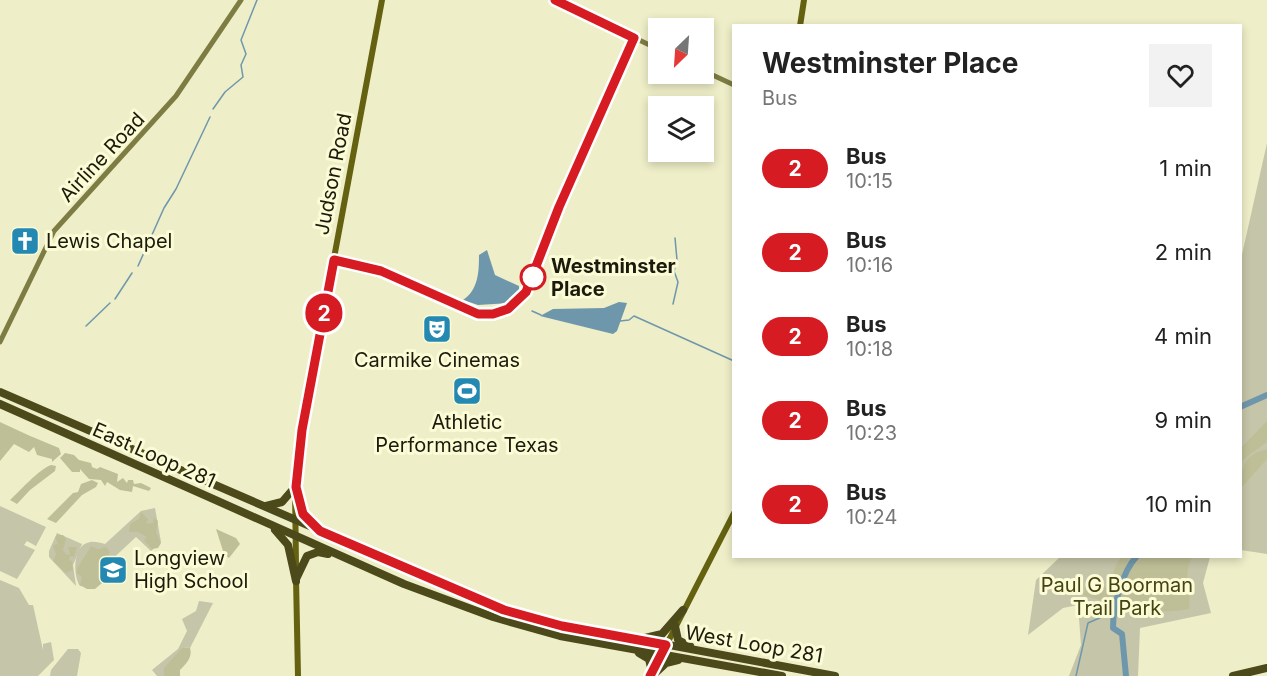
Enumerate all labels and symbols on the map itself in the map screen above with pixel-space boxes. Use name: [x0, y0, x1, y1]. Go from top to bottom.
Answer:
north arrow: [648, 18, 714, 84]
street label: Airline Road: [54, 107, 150, 207]
street label: Judson Road: [309, 111, 357, 237]
church icon: Lewis Chapel: [9, 225, 41, 257]
place label: Lewis Chapel: [46, 229, 172, 253]
place label: Westminster Place: [551, 254, 676, 301]
marker: Westminster Place: [520, 264, 546, 290]
line badge: 2: [304, 294, 344, 332]
theatre icon: Carmike Cinemas: [421, 313, 453, 345]
place label: Carmike Cinemas: [354, 348, 520, 372]
sports icon: Athletic Performance Texas: [451, 375, 483, 407]
place label: Athletic Performance Texas: [375, 410, 559, 457]
street label: East Loop 281: [89, 417, 219, 493]
place label: Longview High School: [134, 546, 248, 593]
school or university icon: Longview High School: [97, 554, 129, 586]
park label: Paul G Boorman Trail Park: [1041, 573, 1193, 620]
street label: West Loop 281: [683, 620, 825, 668]

